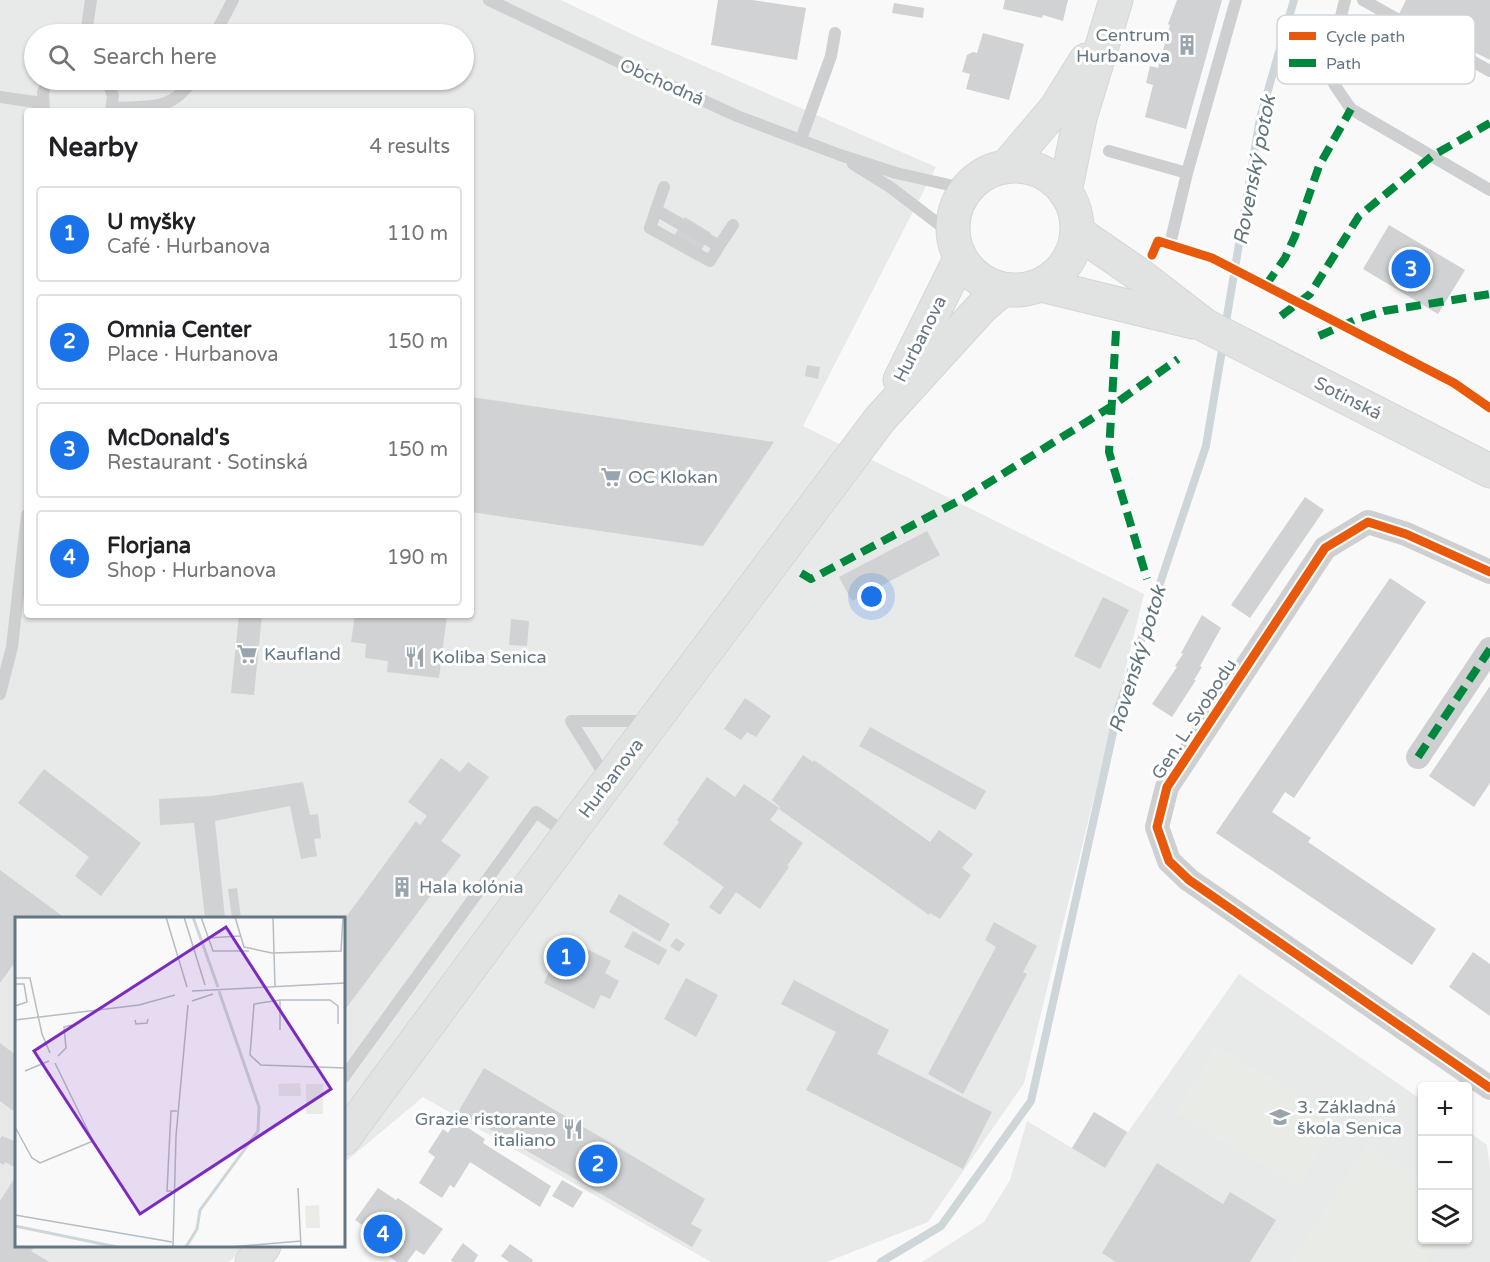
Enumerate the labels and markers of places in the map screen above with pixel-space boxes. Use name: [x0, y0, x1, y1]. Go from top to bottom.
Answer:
place label: Centrum Hurbanova: [1076, 24, 1170, 67]
building icon: Centrum Hurbanova: [1175, 33, 1199, 57]
pin: 3: [1392, 246, 1430, 292]
supermarket icon: OC Klokan: [599, 465, 623, 489]
place label: OC Klokan: [628, 466, 718, 488]
supermarket icon: Kaufland: [235, 642, 259, 666]
place label: Kaufland: [264, 643, 341, 665]
restaurant icon: Koliba Senica: [403, 645, 427, 669]
place label: Koliba Senica: [432, 646, 547, 668]
building icon: Hala kolónia: [390, 875, 414, 899]
place label: Hala kolónia: [419, 876, 524, 898]
pin: 1: [546, 934, 586, 980]
place label: 3. Základná škola Senica: [1297, 1096, 1402, 1139]
school or university icon: 3. Základná škola Senica: [1268, 1105, 1292, 1129]
place label: Grazie ristorante italiano: [415, 1108, 556, 1151]
restaurant icon: Grazie ristorante italiano: [561, 1117, 585, 1141]
pin: 2: [578, 1142, 618, 1186]
pin: 4: [364, 1212, 403, 1256]

